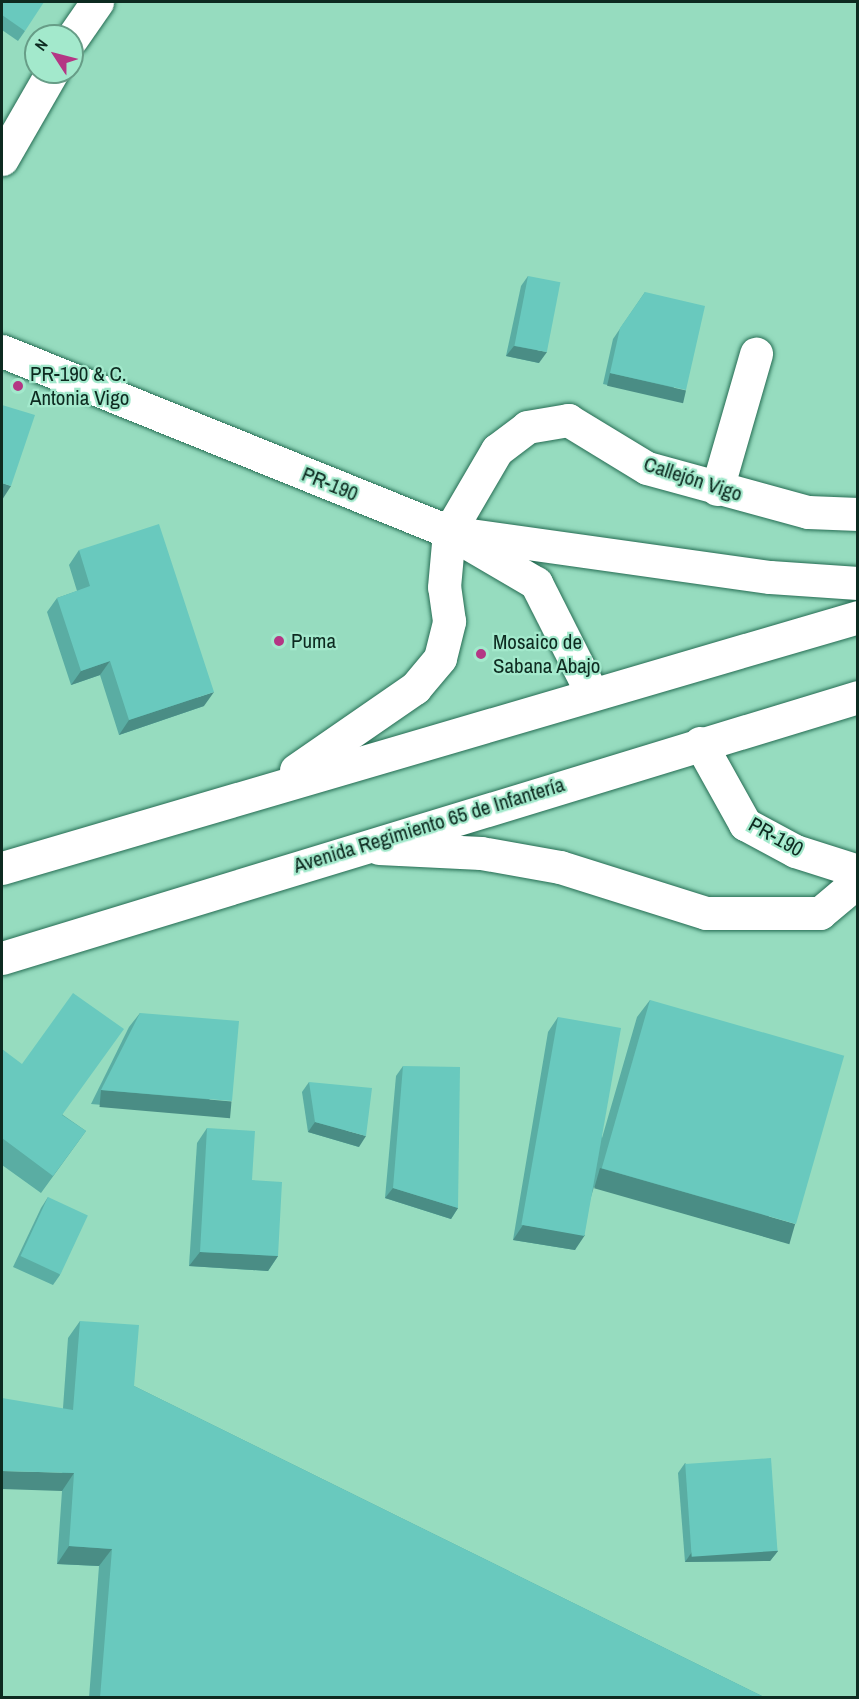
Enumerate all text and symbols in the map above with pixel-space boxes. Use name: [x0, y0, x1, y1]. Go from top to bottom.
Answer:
north arrow: [24, 24, 84, 84]
text: N: [29, 34, 53, 55]
place label: PR-190 & C. Antonia Vigo: [30, 361, 129, 411]
marker: PR-190 & C. Antonia Vigo: [11, 379, 25, 393]
street label: Callejón Vigo: [641, 451, 745, 507]
street label: PR-190: [298, 461, 362, 507]
place label: Puma: [291, 628, 336, 654]
place label: Mosaico de Sabana Abajo: [493, 629, 601, 679]
marker: Puma: [272, 634, 286, 648]
marker: Mosaico de Sabana Abajo: [474, 647, 488, 661]
street label: Avenida Regimiento 65 de Infantería: [290, 772, 568, 878]
street label: PR-190: [744, 812, 808, 862]

